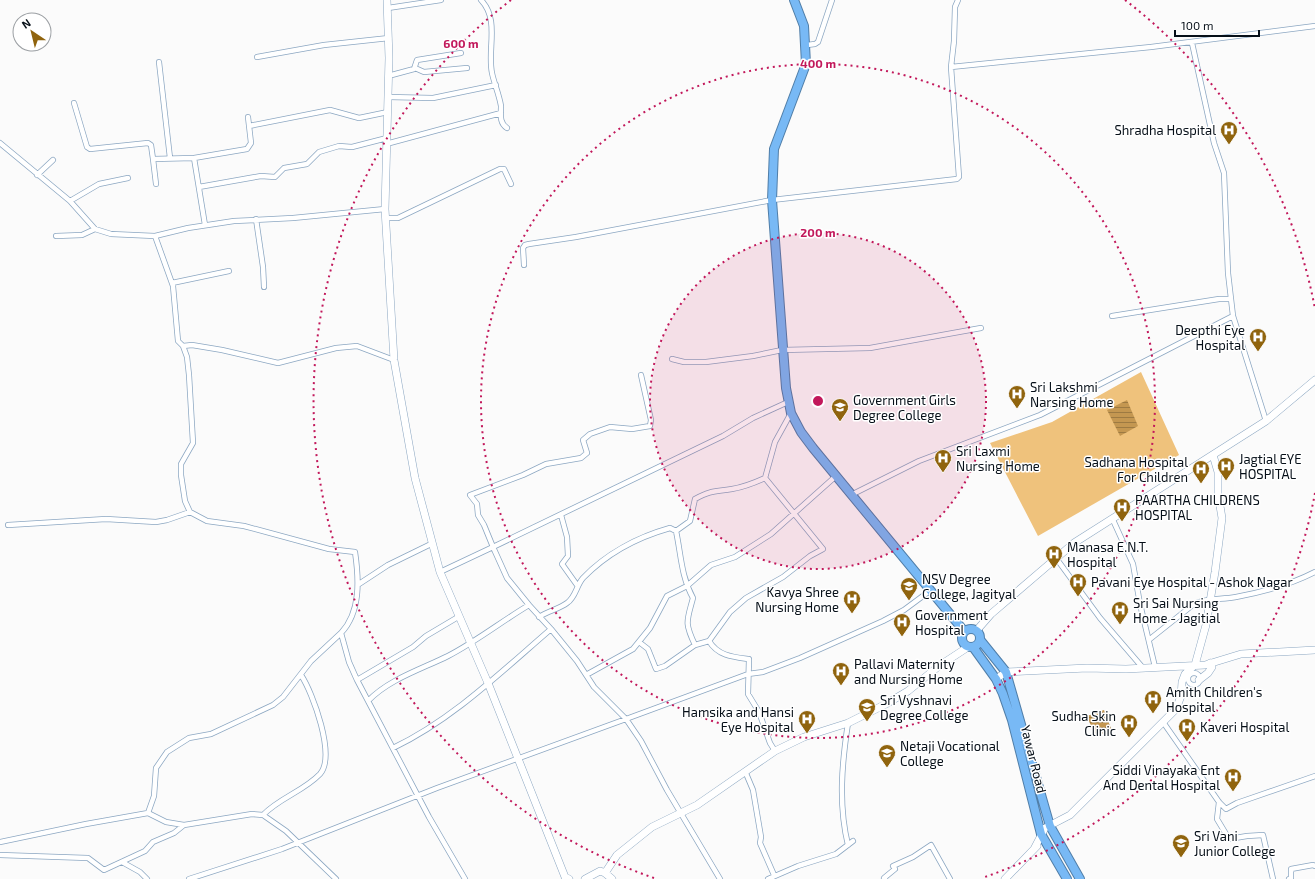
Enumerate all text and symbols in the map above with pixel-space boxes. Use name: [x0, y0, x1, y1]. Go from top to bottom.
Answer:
north arrow: [12, 12, 52, 52]
scale bar: [1175, 12, 1259, 38]
text: N: [19, 16, 33, 31]
text: 100 m: [1181, 18, 1213, 32]
text: 600 m: [443, 36, 479, 50]
text: 400 m: [800, 56, 836, 70]
hospital icon: Shradha Hospital: [1219, 120, 1239, 145]
place label: Shradha Hospital: [1114, 122, 1216, 138]
text: 200 m: [800, 225, 836, 239]
place label: Deepthi Eye Hospital: [1175, 322, 1245, 353]
hospital icon: Deepthi Eye Hospital: [1248, 327, 1268, 352]
place label: Sri Lakshmi Narsing Home: [1030, 379, 1114, 410]
hospital icon: Sri Lakshmi Narsing Home: [1007, 384, 1027, 409]
place label: Government Girls Degree College: [853, 392, 956, 423]
centre of rings: [811, 394, 825, 408]
school or university icon: Government Girls Degree College: [830, 397, 850, 422]
place label: Sri Laxmi Nursing Home: [956, 443, 1040, 474]
hospital icon: Sri Laxmi Nursing Home: [933, 448, 953, 473]
place label: Jagtial EYE HOSPITAL: [1239, 451, 1301, 482]
place label: Sadhana Hospital For Children: [1084, 454, 1188, 485]
hospital icon: Jagtial EYE HOSPITAL: [1216, 456, 1236, 481]
hospital icon: Sadhana Hospital For Children: [1191, 459, 1211, 484]
place label: PAARTHA CHILDRENS HOSPITAL: [1135, 492, 1260, 523]
hospital icon: PAARTHA CHILDRENS HOSPITAL: [1112, 497, 1132, 522]
place label: Manasa E.N.T. Hospital: [1067, 539, 1148, 570]
hospital icon: Manasa E.N.T. Hospital: [1044, 544, 1064, 569]
place label: NSV Degree College, Jagityal: [922, 571, 1016, 602]
hospital icon: Pavani Eye Hospital - Ashok Nagar: [1068, 572, 1088, 597]
place label: Pavani Eye Hospital - Ashok Nagar: [1091, 574, 1293, 590]
school or university icon: NSV Degree College, Jagityal: [899, 576, 919, 601]
place label: Kavya Shree Nursing Home: [755, 584, 839, 615]
hospital icon: Kavya Shree Nursing Home: [842, 589, 862, 614]
place label: Sri Sai Nursing Home - Jagitial: [1133, 595, 1220, 626]
hospital icon: Sri Sai Nursing Home - Jagitial: [1110, 600, 1130, 625]
place label: Government Hospital: [915, 607, 988, 638]
hospital icon: Government Hospital: [892, 612, 912, 637]
place label: Pallavi Maternity and Nursing Home: [854, 656, 963, 687]
hospital icon: Pallavi Maternity and Nursing Home: [831, 661, 851, 686]
place label: Amith Children's Hospital: [1166, 684, 1262, 715]
hospital icon: Amith Children's Hospital: [1143, 689, 1163, 714]
place label: Sri Vyshnavi Degree College: [880, 692, 968, 723]
school or university icon: Sri Vyshnavi Degree College: [857, 697, 877, 722]
place label: Hamsika and Hansi Eye Hospital: [682, 704, 794, 735]
place label: Sudha Skin Clinic: [1052, 708, 1116, 739]
hospital icon: Hamsika and Hansi Eye Hospital: [797, 709, 817, 734]
hospital icon: Sudha Skin Clinic: [1119, 713, 1139, 738]
hospital icon: Kaveri Hospital: [1177, 717, 1197, 742]
place label: Kaveri Hospital: [1200, 719, 1289, 735]
street label: Yawar Road: [1018, 723, 1050, 795]
place label: Netaji Vocational College: [900, 738, 1000, 769]
school or university icon: Netaji Vocational College: [877, 743, 897, 768]
place label: Siddi Vinayaka Ent And Dental Hospital: [1103, 762, 1220, 793]
hospital icon: Siddi Vinayaka Ent And Dental Hospital: [1223, 767, 1243, 792]
place label: Sri Vani Junior College: [1194, 828, 1276, 859]
school or university icon: Sri Vani Junior College: [1171, 833, 1191, 858]

